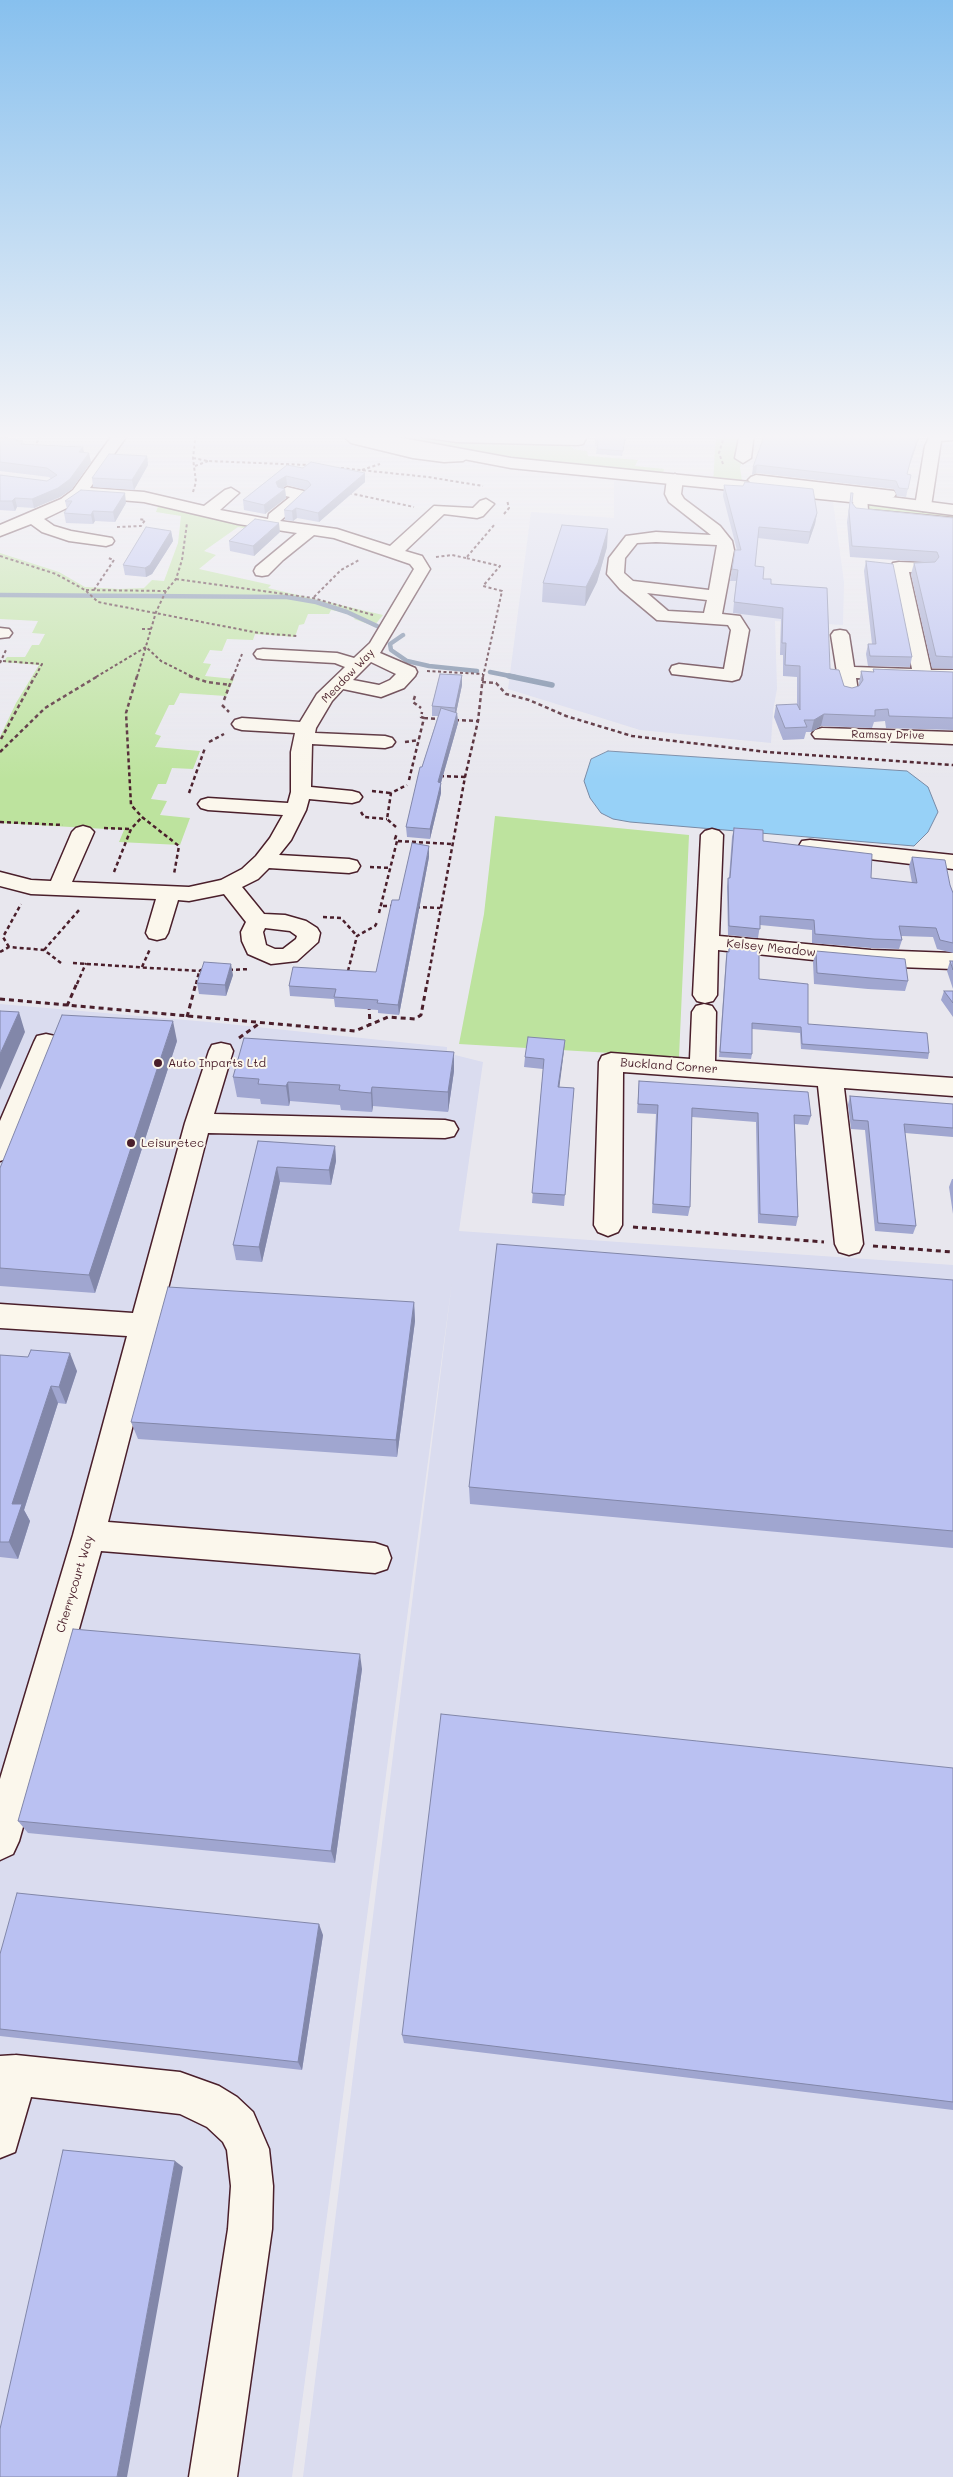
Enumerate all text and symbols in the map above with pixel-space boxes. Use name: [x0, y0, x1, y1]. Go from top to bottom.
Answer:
street label: Meadow Way: [319, 646, 377, 706]
street label: Ramsay Drive: [851, 728, 925, 742]
street label: Kelsey Meadow: [726, 936, 816, 960]
street label: Buckland Corner: [620, 1055, 718, 1077]
place label: Auto Inparts Ltd: [168, 1056, 266, 1070]
marker: Auto Inparts Ltd: [152, 1057, 164, 1069]
place label: Leisuretec: [141, 1136, 204, 1150]
marker: Leisuretec: [125, 1137, 137, 1149]
street label: Cherrycourt Way: [53, 1533, 97, 1635]

